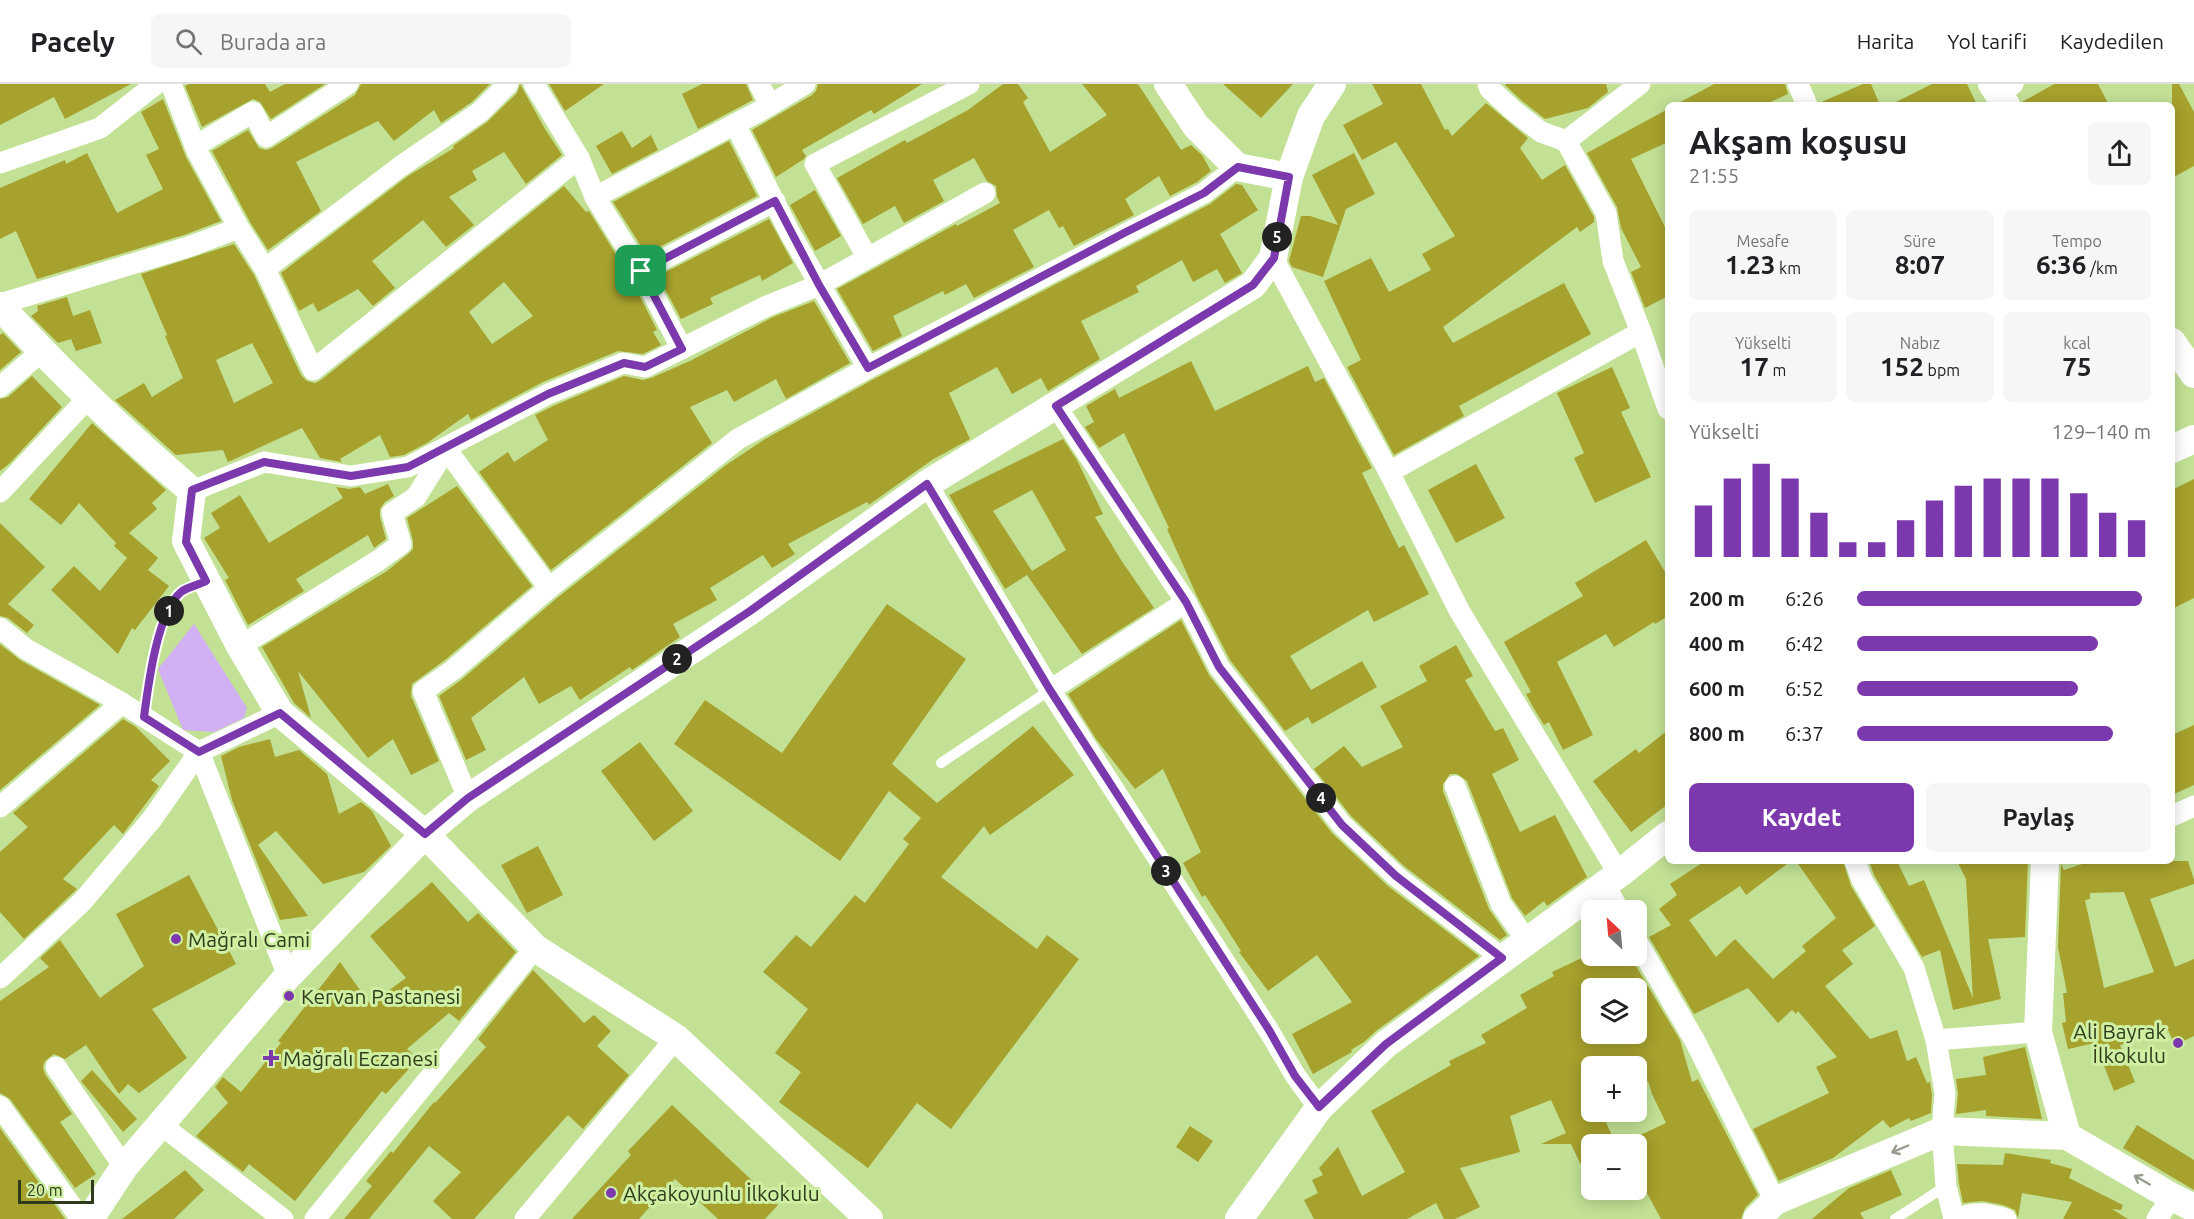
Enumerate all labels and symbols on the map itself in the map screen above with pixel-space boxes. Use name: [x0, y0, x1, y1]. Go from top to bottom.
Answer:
pin: 5: [1262, 222, 1292, 252]
pin: [615, 245, 666, 296]
pin: 1: [154, 596, 184, 626]
pin: 2: [662, 644, 692, 674]
pin: 4: [1306, 783, 1336, 813]
pin: 3: [1151, 856, 1181, 886]
north arrow: [1581, 900, 1647, 966]
place label: Mağralı Cami: [188, 927, 310, 951]
marker: Mağralı Cami: [169, 932, 183, 946]
place label: Kervan Pastanesi: [301, 984, 460, 1008]
marker: Kervan Pastanesi: [282, 989, 296, 1003]
place label: Ali Bayrak İlkokulu: [2073, 1019, 2166, 1067]
marker: Ali Bayrak İlkokulu: [2171, 1036, 2185, 1050]
place label: Mağralı Eczanesi: [283, 1046, 438, 1070]
marker: Mağralı Eczanesi: [264, 1051, 278, 1065]
one-way arrow: [1891, 1144, 1910, 1155]
one-way arrow: [2134, 1174, 2152, 1185]
scale bar: [18, 1177, 94, 1204]
place label: Akçakoyunlu İlkokulu: [623, 1181, 820, 1205]
marker: Akçakoyunlu İlkokulu: [604, 1186, 618, 1200]

